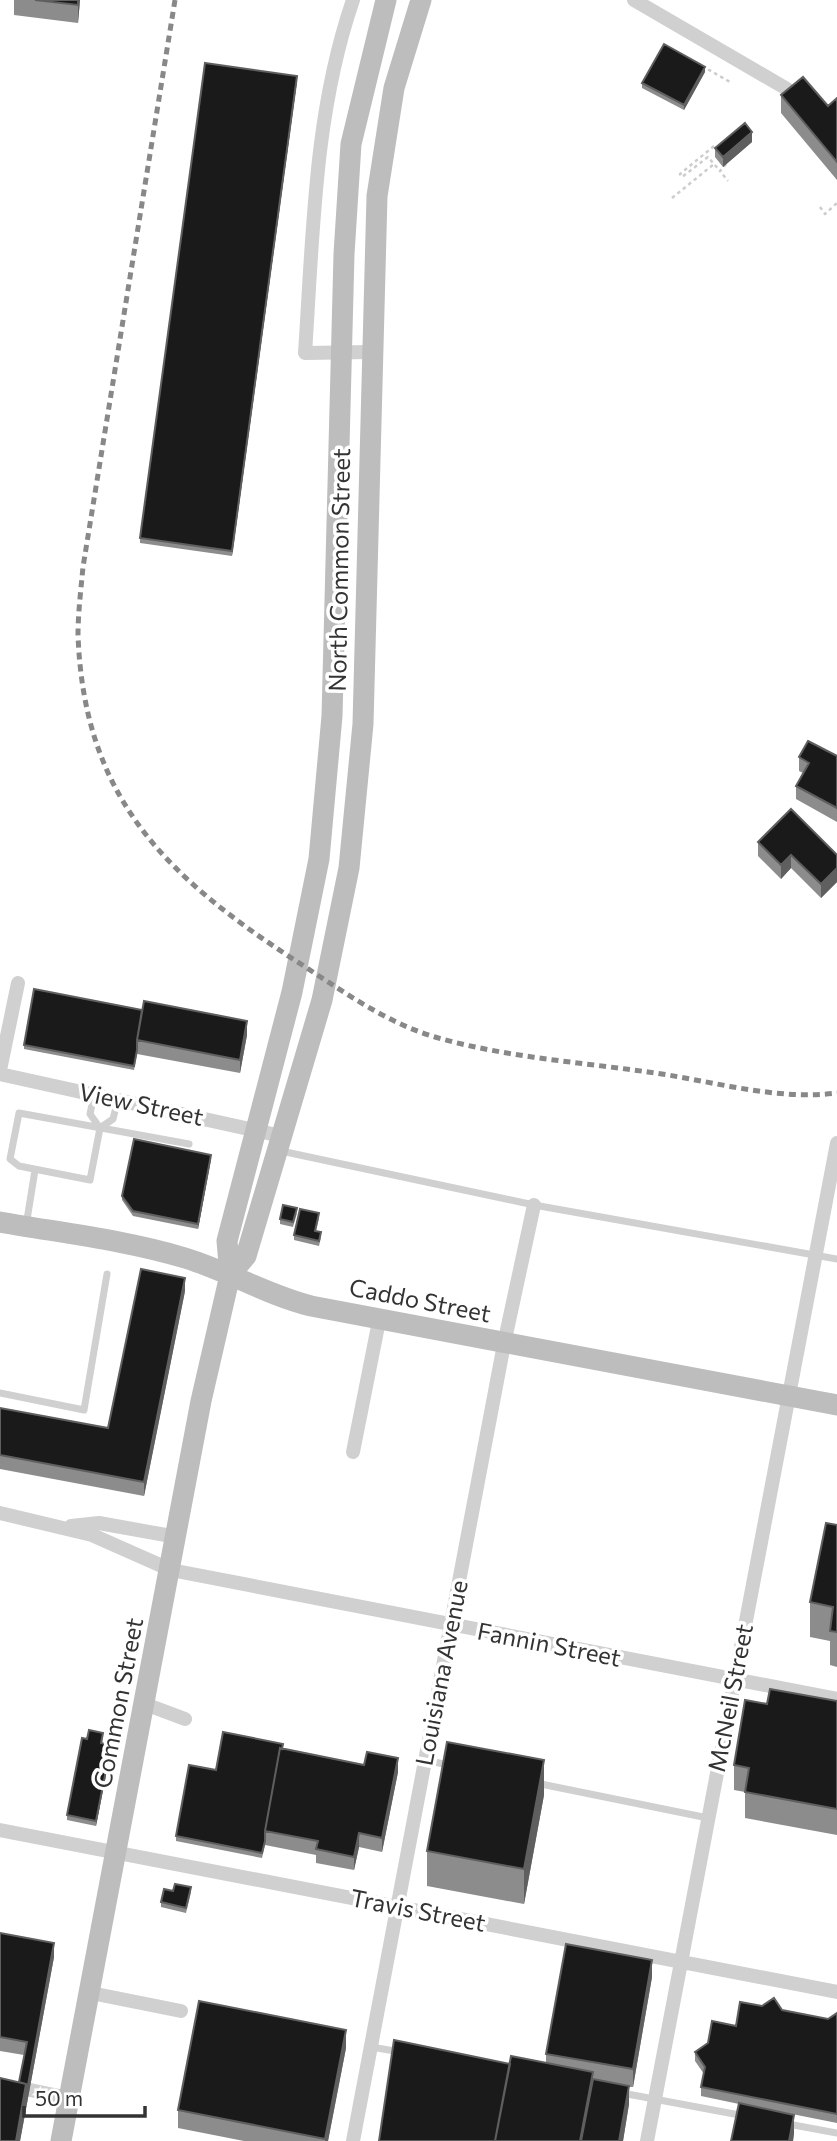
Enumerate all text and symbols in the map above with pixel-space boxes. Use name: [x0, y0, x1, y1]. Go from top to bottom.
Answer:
street label: North Common Street: [322, 448, 355, 692]
street label: View Street: [76, 1076, 206, 1131]
street label: Caddo Street: [347, 1272, 494, 1327]
street label: Louisiana Avenue: [408, 1578, 473, 1768]
street label: Common Street: [87, 1615, 148, 1790]
street label: Fannin Street: [475, 1615, 624, 1672]
street label: McNeil Street: [701, 1621, 758, 1774]
street label: Travis Street: [348, 1882, 488, 1937]
scale bar: [24, 2074, 145, 2118]
text: 50 m: [35, 2085, 83, 2110]

